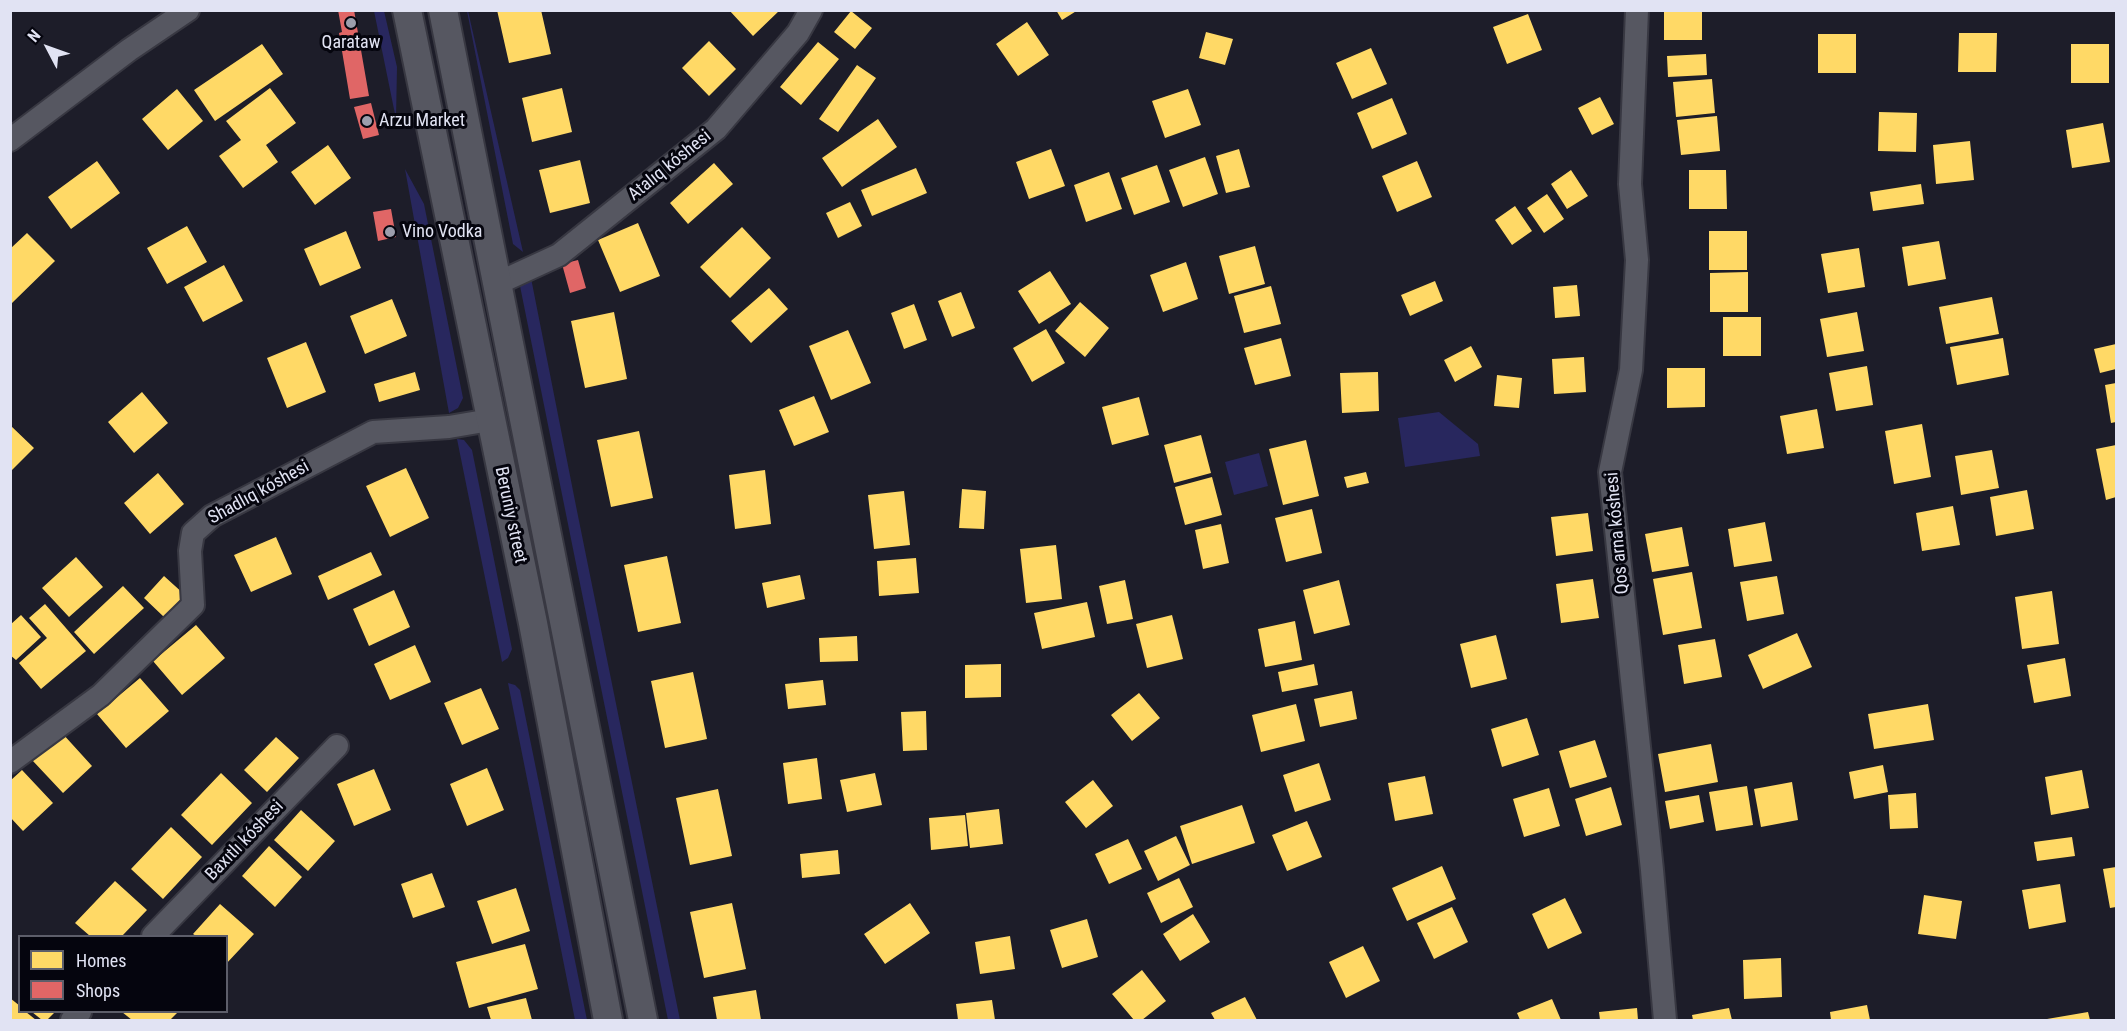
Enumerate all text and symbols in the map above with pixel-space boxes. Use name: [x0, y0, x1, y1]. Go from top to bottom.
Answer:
marker: Qarataw: [344, 16, 358, 30]
north arrow: [18, 18, 78, 78]
text: N: [24, 26, 44, 46]
place label: Qarataw: [322, 32, 380, 54]
place label: Arzu Market: [379, 110, 465, 132]
marker: Arzu Market: [360, 114, 374, 128]
street label: Atalıq kóshesi: [624, 126, 716, 206]
place label: Vino Vodka: [402, 221, 482, 243]
marker: Vino Vodka: [383, 225, 397, 239]
street label: Shadlıq kóshesi: [205, 456, 313, 530]
street label: Beruniy street: [489, 465, 531, 565]
street label: Qos arna kóshesi: [1602, 471, 1634, 595]
street label: Baxıtlı kóshesi: [201, 796, 289, 886]
legend: [18, 935, 228, 1013]
text: Homes: [76, 950, 126, 971]
text: Shops: [76, 980, 120, 1001]

